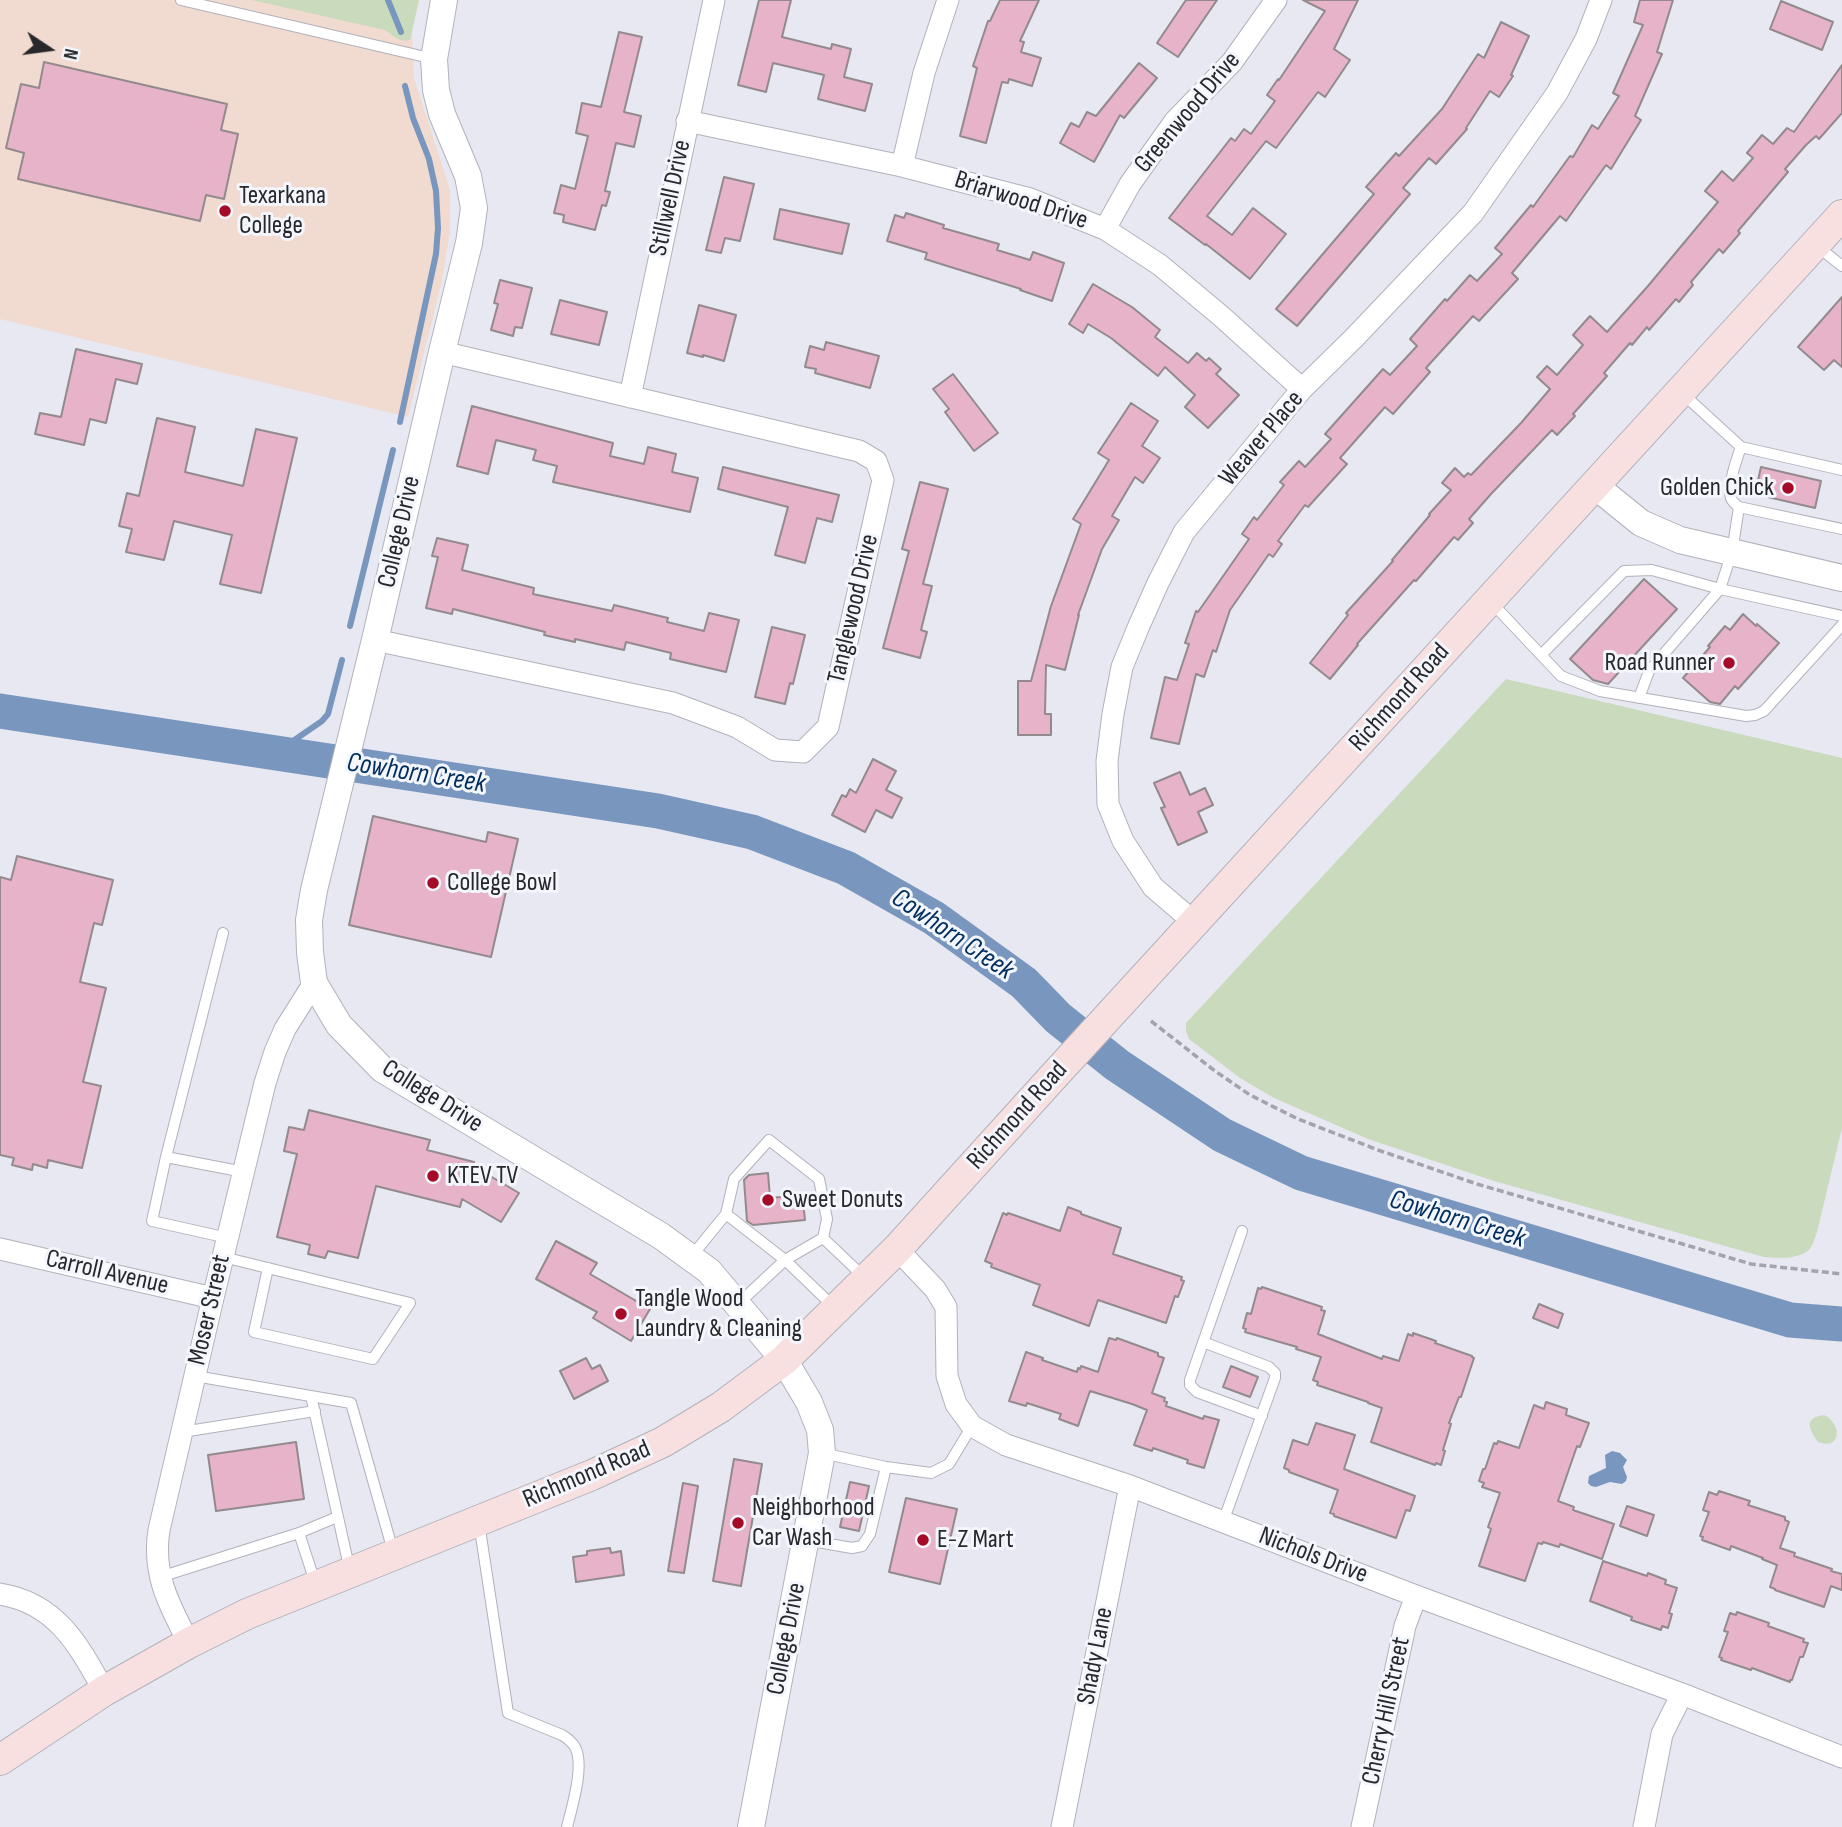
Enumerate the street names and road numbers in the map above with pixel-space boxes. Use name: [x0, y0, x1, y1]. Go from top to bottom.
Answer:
street label: Greenwood Drive: [1128, 46, 1248, 180]
street label: Stillwell Drive: [644, 137, 698, 259]
street label: Briarwood Drive: [950, 165, 1092, 237]
street label: Weaver Place: [1213, 385, 1311, 493]
street label: College Drive: [372, 473, 428, 591]
street label: Tanglewood Drive: [822, 531, 886, 687]
street label: Richmond Road: [1343, 637, 1457, 759]
street label: College Drive: [376, 1054, 488, 1140]
street label: Richmond Road: [961, 1055, 1075, 1177]
street label: Carroll Avenue: [43, 1244, 171, 1302]
street label: Moser Street: [182, 1252, 238, 1368]
street label: Richmond Road: [519, 1434, 655, 1516]
street label: Nichols Drive: [1254, 1521, 1372, 1591]
street label: College Drive: [761, 1580, 813, 1698]
street label: Shady Lane: [1071, 1605, 1121, 1707]
street label: Cherry Hill Street: [1356, 1634, 1418, 1788]

